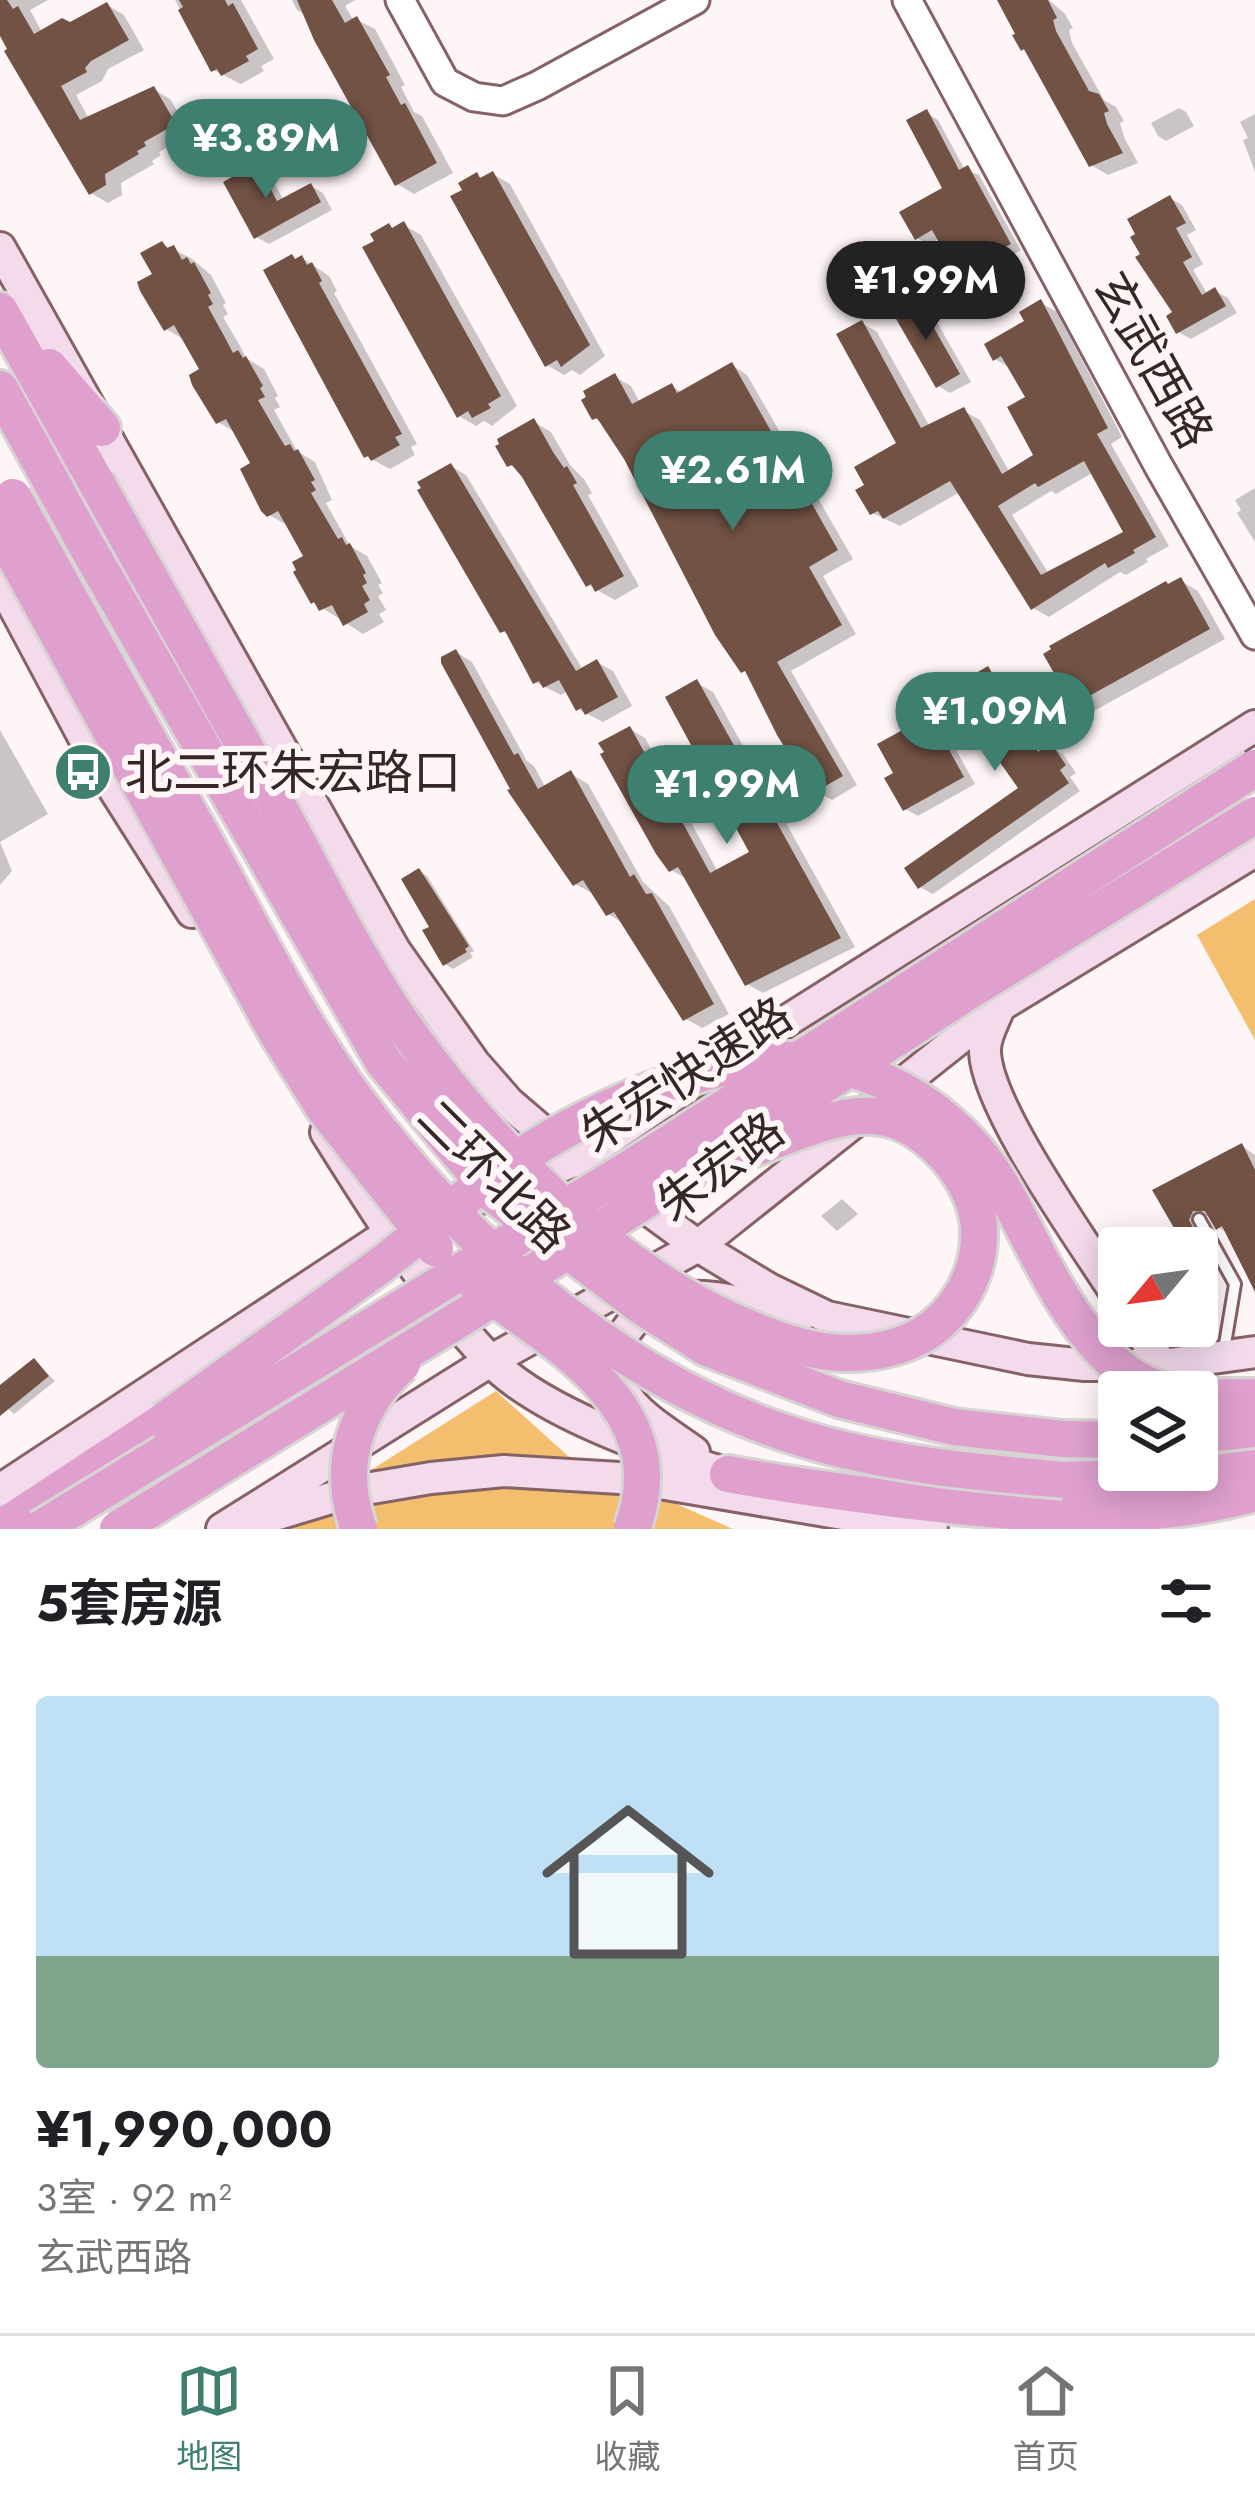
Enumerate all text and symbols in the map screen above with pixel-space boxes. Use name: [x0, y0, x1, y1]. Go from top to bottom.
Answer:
pin: ¥3.89M: [168, 99, 364, 201]
text: ¥3.89M: [192, 109, 340, 166]
pin: ¥1.99M: [828, 241, 1024, 343]
text: ¥1.99M: [853, 251, 999, 308]
street label: 玄武西路: [1076, 259, 1230, 461]
pin: ¥2.61M: [635, 431, 831, 533]
text: ¥2.61M: [661, 441, 805, 498]
pin: ¥1.09M: [897, 672, 1093, 774]
text: ¥1.09M: [922, 682, 1068, 739]
place label: 北二环朱宏路口: [125, 738, 461, 807]
bus stop icon: 北二环朱宏路口: [52, 741, 114, 803]
pin: ¥1.99M: [629, 745, 825, 847]
text: ¥1.99M: [654, 755, 800, 812]
street label: 朱宏快速路: [567, 981, 805, 1169]
street label: 二环北路: [402, 1084, 586, 1268]
street label: 朱宏路: [642, 1096, 798, 1238]
north arrow: [1098, 1227, 1218, 1347]
map controls: [1098, 1227, 1218, 1491]
button: layers: [1098, 1371, 1218, 1491]
text: 5套房源: [36, 1566, 222, 1640]
icon: filters: [1153, 1568, 1219, 1634]
icon: home: [520, 1774, 736, 1990]
text: ¥1,990,000: [36, 2092, 332, 2166]
text: 3室 · 92 m²: [36, 2169, 232, 2226]
text: 玄武西路: [36, 2229, 192, 2286]
tab: 地图: [176, 2358, 242, 2480]
tab: 收藏: [594, 2358, 660, 2480]
tab: 首页: [1013, 2358, 1079, 2480]

